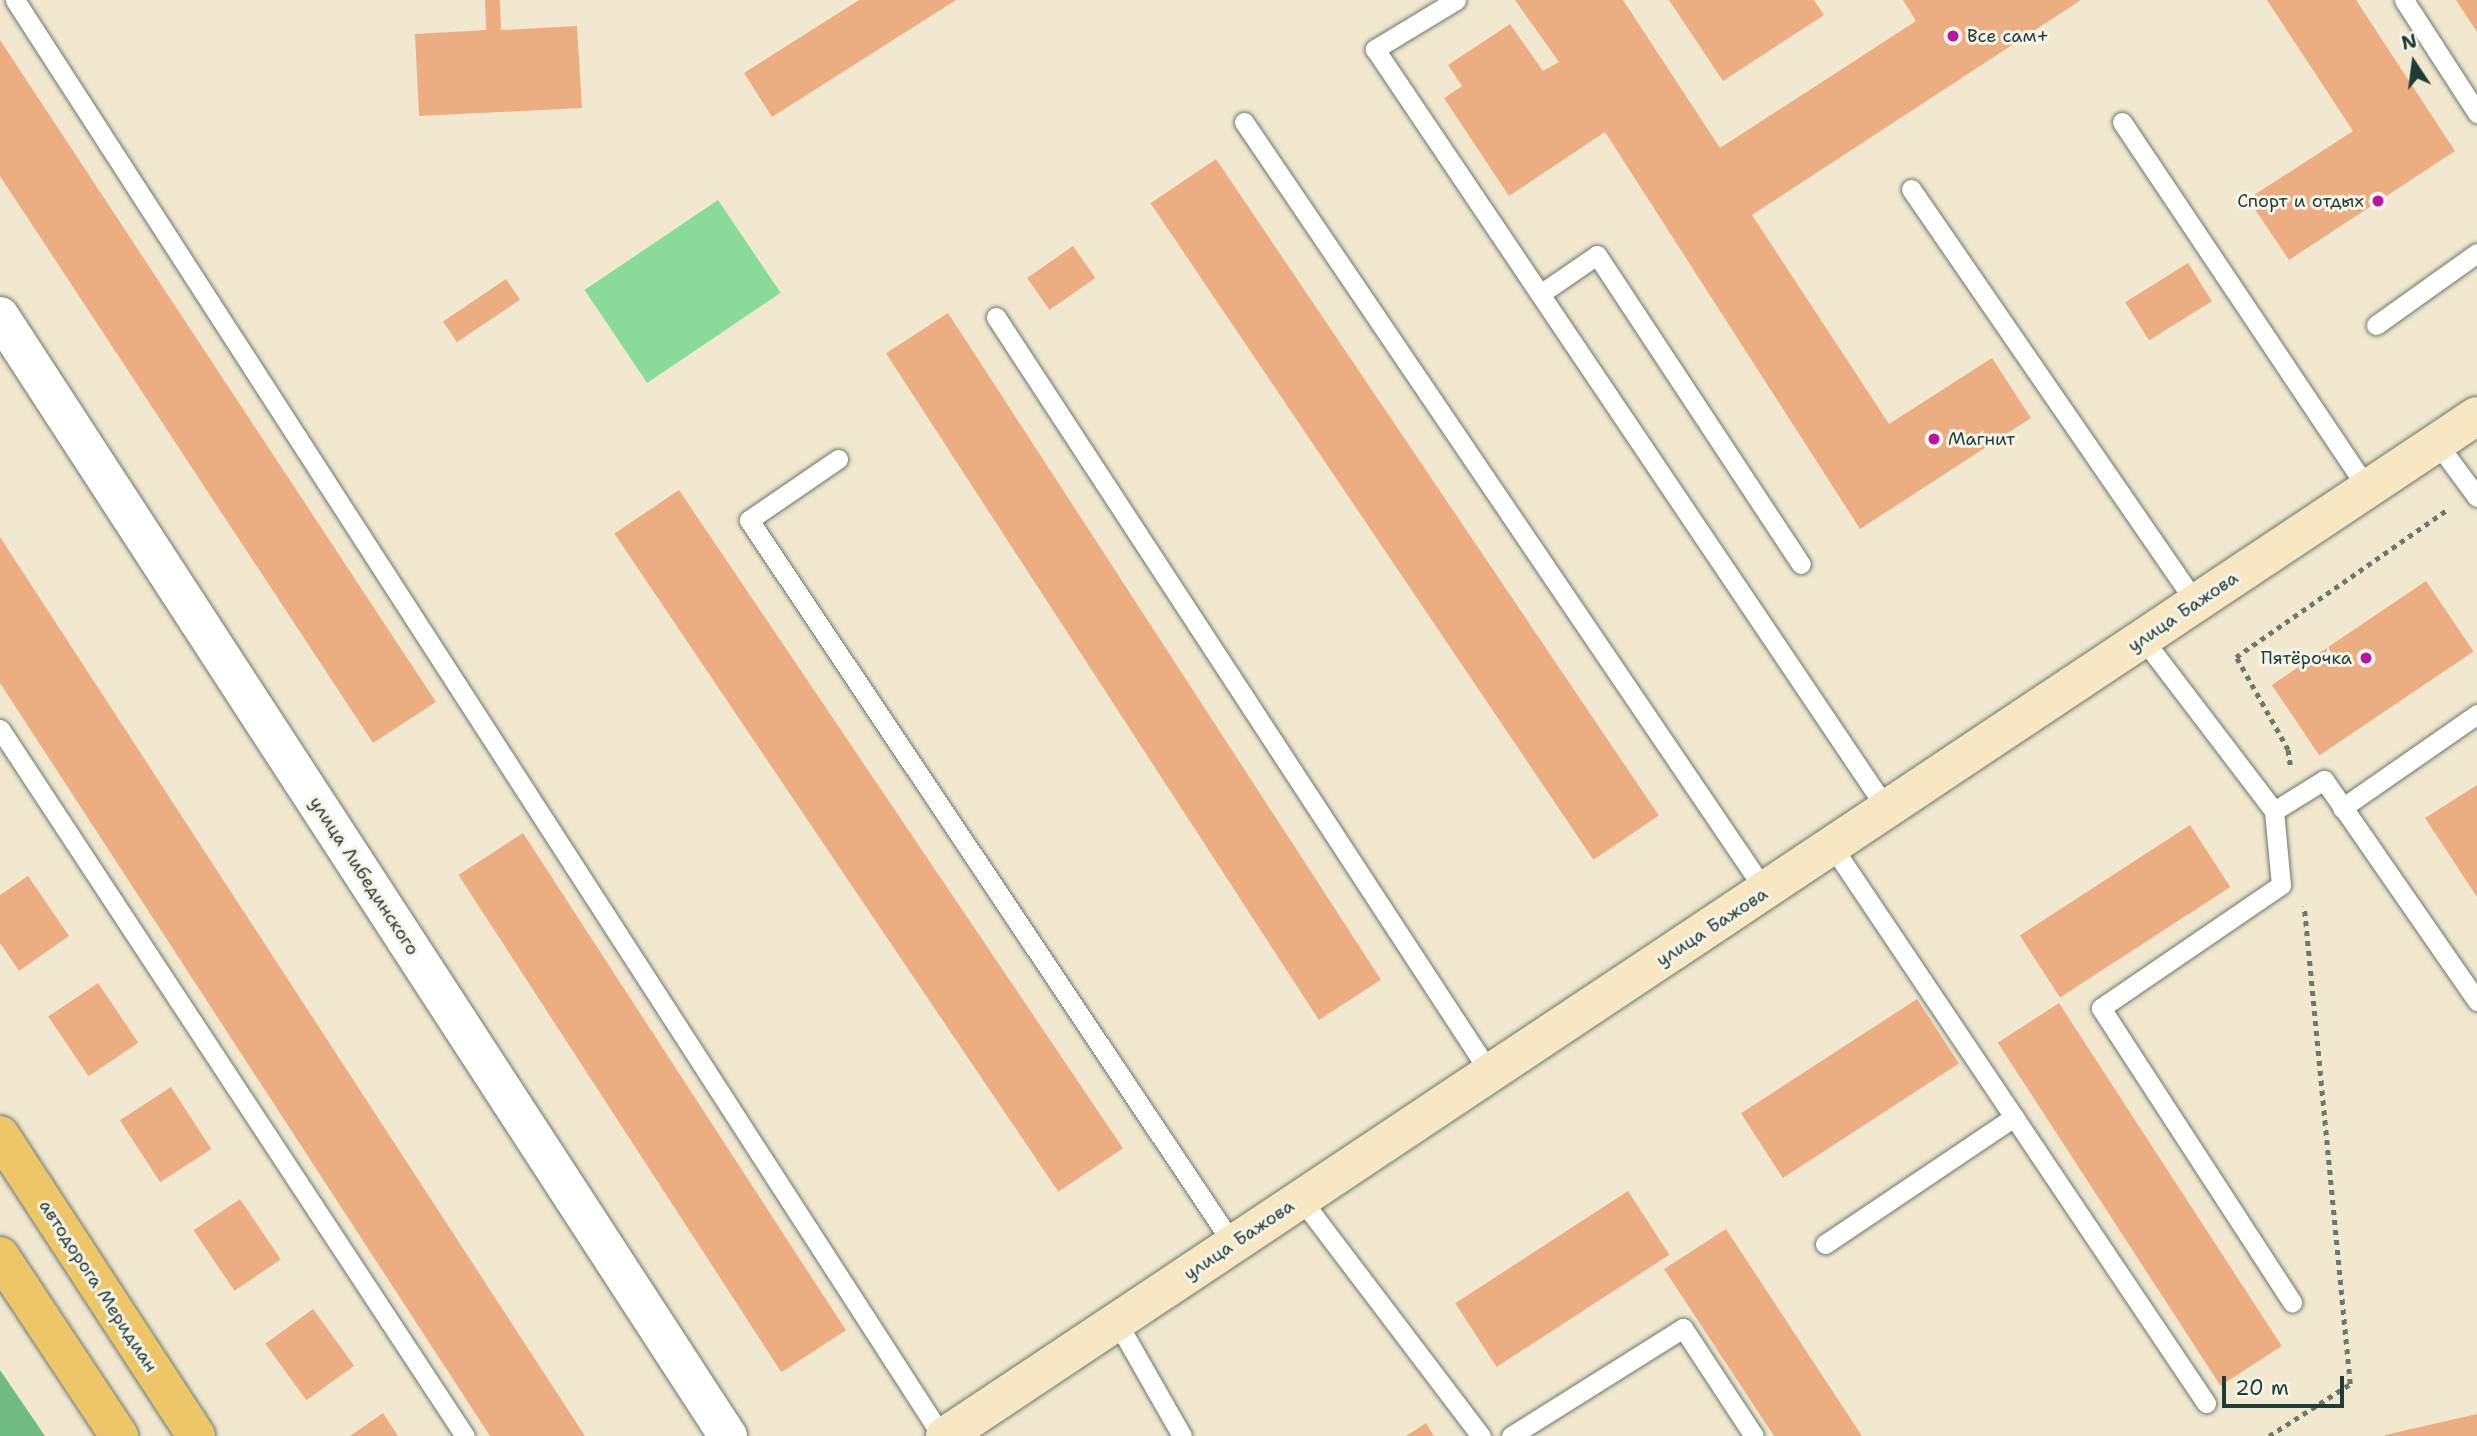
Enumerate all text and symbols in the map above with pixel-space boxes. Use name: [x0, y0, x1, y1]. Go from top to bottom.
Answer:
place label: Все сам+: [1967, 25, 2049, 47]
marker: Все сам+: [1945, 28, 1961, 44]
north arrow: [2379, 28, 2449, 98]
text: N: [2399, 28, 2419, 56]
place label: Спорт и отдых: [2237, 190, 2364, 212]
marker: Спорт и отдых: [2370, 193, 2386, 209]
place label: Магнит: [1948, 428, 2015, 450]
marker: Магнит: [1926, 431, 1942, 447]
street label: улица Бажова: [2124, 567, 2242, 657]
place label: Пятёрочка: [2261, 647, 2352, 669]
marker: Пятёрочка: [2358, 650, 2374, 666]
street label: улица Либединского: [305, 793, 423, 959]
street label: улица Бажова: [1652, 883, 1772, 971]
street label: улица Бажова: [1180, 1195, 1298, 1285]
street label: автодорога Меридиан: [34, 1196, 162, 1376]
scale bar: [2225, 1362, 2348, 1406]
text: 20 m: [2235, 1374, 2289, 1402]

